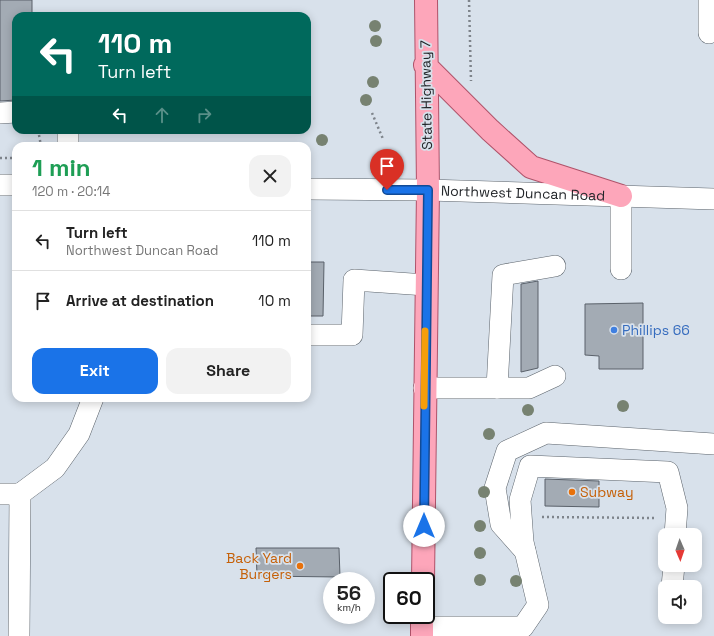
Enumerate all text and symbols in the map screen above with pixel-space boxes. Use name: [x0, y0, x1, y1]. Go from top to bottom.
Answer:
text: 110 m: [98, 25, 172, 61]
icon: left: [32, 28, 84, 80]
street label: State Highway 7: [416, 40, 436, 150]
text: Turn left: [98, 60, 171, 83]
icon: left: [109, 104, 131, 126]
icon: ahead: [151, 104, 173, 126]
icon: right: [193, 104, 215, 126]
pin: [370, 149, 404, 190]
text: 1 min: [32, 152, 91, 183]
button: close: [249, 155, 291, 197]
icon: arrive: [376, 155, 398, 177]
street label: Northwest Duncan Road: [441, 181, 605, 205]
text: 120 m · 20:14: [32, 183, 110, 200]
text: Turn left: [66, 223, 128, 242]
icon: left: [32, 230, 54, 252]
text: 110 m: [252, 231, 291, 250]
text: Northwest Duncan Road: [66, 242, 218, 259]
icon: arrive: [32, 290, 54, 312]
text: Arrive at destination: [66, 291, 214, 310]
text: 10 m: [258, 291, 291, 310]
place label: Phillips 66: [622, 321, 690, 339]
marker: Phillips 66: [609, 325, 619, 335]
button: Exit: [32, 348, 158, 394]
button: Share: [166, 348, 291, 394]
place label: Subway: [580, 483, 634, 501]
marker: Subway: [567, 487, 577, 497]
position arrow: [403, 505, 445, 547]
north arrow: [658, 528, 702, 572]
map controls: [658, 528, 702, 624]
place label: Back Yard Burgers: [226, 549, 292, 583]
marker: Back Yard Burgers: [295, 561, 305, 571]
speed limit sign: 60: [383, 572, 435, 624]
text: 56: [337, 580, 361, 606]
button: sound: [658, 580, 702, 624]
text: km/h: [337, 601, 361, 614]

